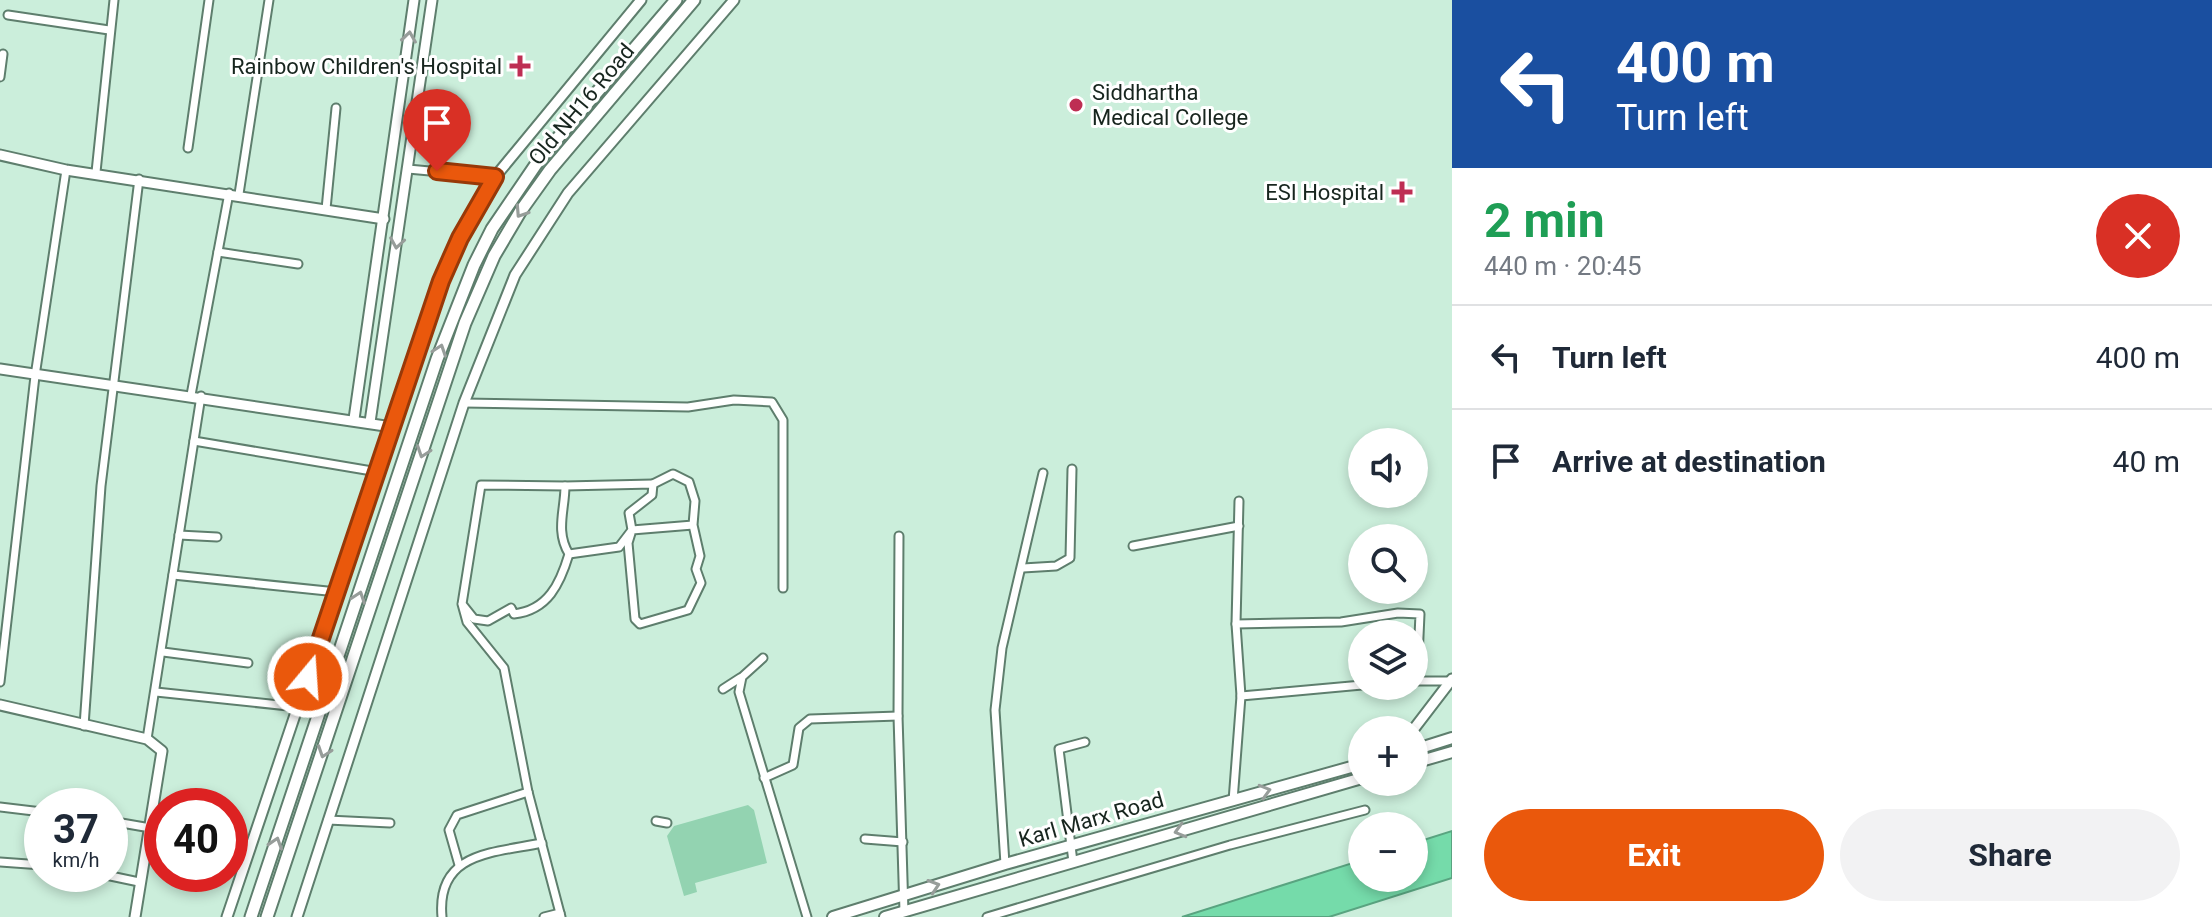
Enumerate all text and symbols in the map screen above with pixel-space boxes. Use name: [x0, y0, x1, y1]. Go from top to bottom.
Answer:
one-way arrow: [400, 30, 417, 44]
text: 400 m: [1616, 30, 1775, 96]
icon: left: [1484, 32, 1588, 136]
street label: Old NH16 Road: [523, 39, 639, 170]
place label: Rainbow Children's Hospital: [231, 54, 502, 79]
marker: Rainbow Children's Hospital: [509, 55, 531, 77]
place label: Siddhartha Medical College: [1092, 80, 1248, 130]
pin: [403, 89, 471, 171]
marker: Siddhartha Medical College: [1067, 96, 1085, 114]
text: Turn left: [1616, 97, 1749, 139]
icon: arrive: [415, 101, 459, 145]
place label: ESI Hospital: [1265, 180, 1384, 205]
marker: ESI Hospital: [1391, 181, 1413, 203]
text: 2 min: [1484, 192, 1605, 249]
button: close: [2096, 194, 2180, 278]
one-way arrow: [515, 203, 530, 218]
one-way arrow: [389, 237, 406, 250]
text: 440 m · 20:45: [1484, 251, 1642, 281]
icon: left: [1484, 335, 1528, 379]
text: Turn left: [1552, 340, 1667, 375]
text: 400 m: [2096, 340, 2180, 375]
one-way arrow: [431, 344, 447, 358]
map controls: [1348, 428, 1428, 892]
button: sound: [1348, 428, 1428, 508]
icon: arrive: [1484, 439, 1528, 483]
one-way arrow: [416, 444, 432, 458]
text: Arrive at destination: [1552, 444, 1826, 479]
text: 40 m: [2113, 444, 2180, 479]
button: search: [1348, 524, 1428, 604]
one-way arrow: [349, 590, 365, 604]
button: layers: [1348, 620, 1428, 700]
position arrow: [266, 635, 350, 719]
button: +: [1348, 716, 1428, 796]
one-way arrow: [317, 744, 333, 758]
one-way arrow: [1258, 784, 1272, 801]
street label: Karl Marx Road: [1016, 787, 1166, 852]
speed limit sign: 40: [144, 788, 248, 892]
text: 37: [53, 806, 99, 853]
button: Exit: [1484, 809, 1824, 901]
button: Share: [1840, 809, 2180, 901]
button: −: [1348, 812, 1428, 892]
one-way arrow: [1173, 822, 1187, 838]
one-way arrow: [266, 837, 282, 851]
text: km/h: [53, 848, 99, 872]
one-way arrow: [927, 880, 941, 896]

